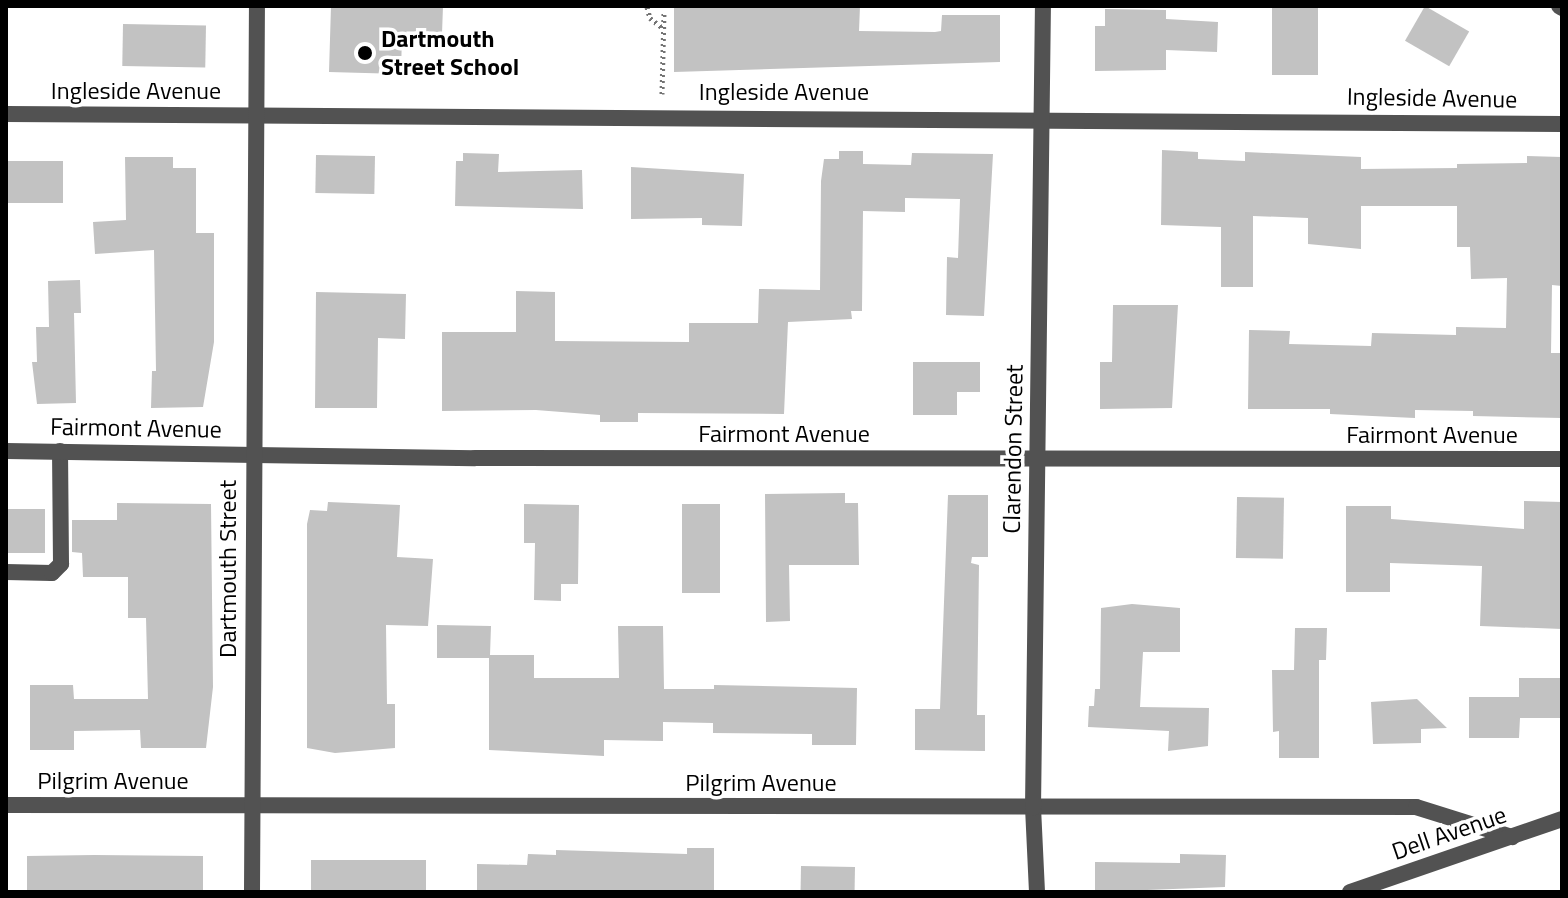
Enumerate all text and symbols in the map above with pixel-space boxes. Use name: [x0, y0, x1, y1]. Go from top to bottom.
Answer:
place label: Dartmouth Street School: [381, 25, 519, 81]
marker: Dartmouth Street School: [356, 44, 374, 62]
street label: Ingleside Avenue: [51, 77, 221, 105]
street label: Ingleside Avenue: [699, 78, 869, 106]
street label: Ingleside Avenue: [1347, 82, 1517, 114]
street label: Clarendon Street: [997, 364, 1029, 534]
street label: Fairmont Avenue: [50, 412, 222, 444]
street label: Fairmont Avenue: [698, 420, 870, 448]
street label: Fairmont Avenue: [1346, 421, 1518, 449]
street label: Dartmouth Street: [214, 480, 242, 658]
street label: Pilgrim Avenue: [37, 767, 189, 795]
street label: Pilgrim Avenue: [685, 769, 837, 797]
street label: Dell Avenue: [1388, 800, 1510, 866]

